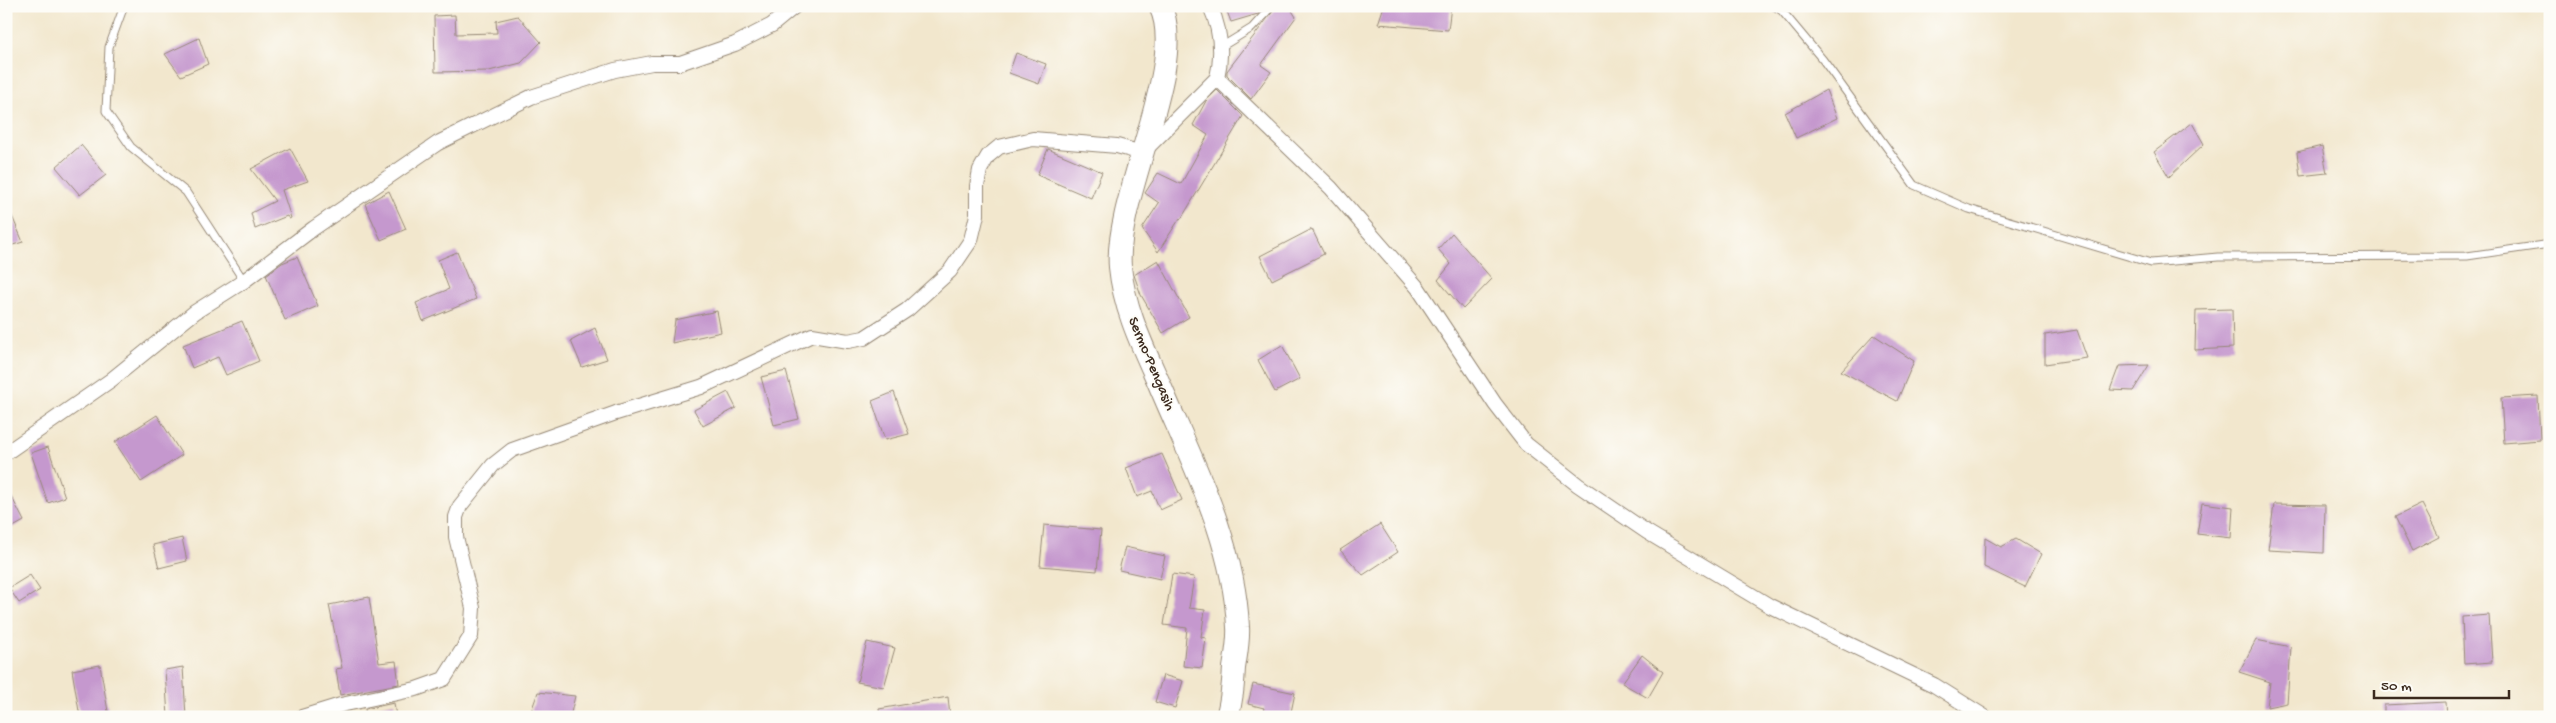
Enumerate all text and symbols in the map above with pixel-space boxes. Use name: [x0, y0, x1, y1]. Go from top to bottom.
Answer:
street label: Sermo-Pengasih: [1123, 314, 1179, 414]
scale bar: [2374, 668, 2508, 700]
text: 50 m: [2381, 678, 2412, 696]

